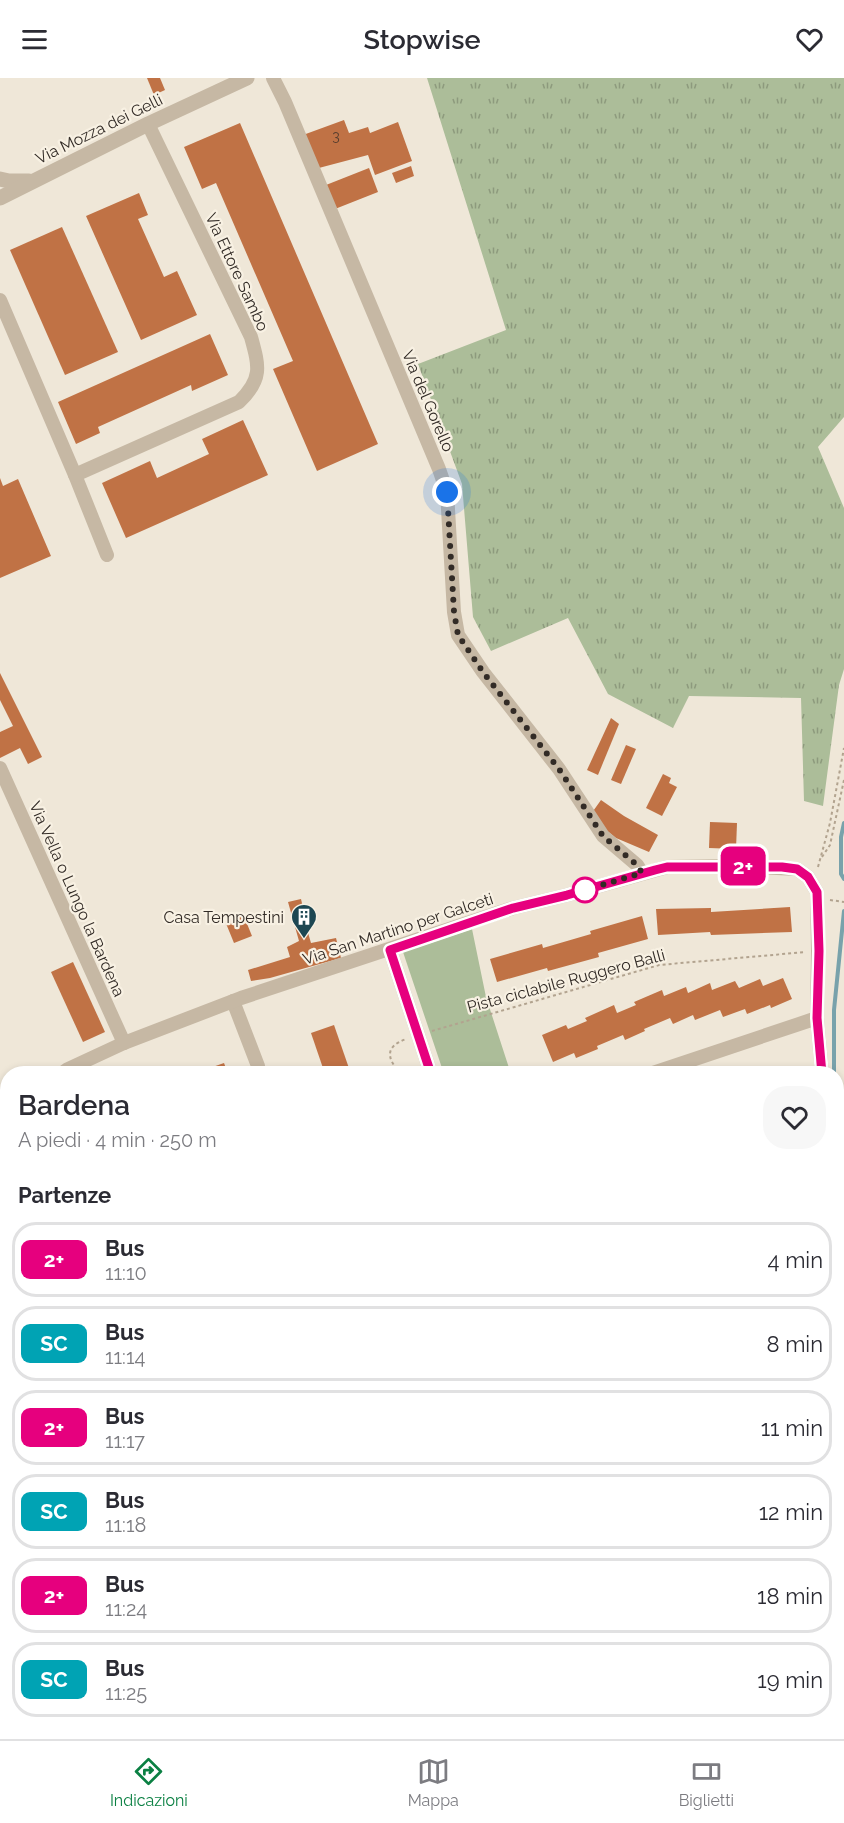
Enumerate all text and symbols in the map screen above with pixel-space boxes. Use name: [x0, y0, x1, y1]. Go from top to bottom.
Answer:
icon: menu: [18, 23, 51, 56]
icon: heart: [793, 23, 826, 56]
text: Stopwise: [364, 24, 480, 55]
street label: Via Mozza dei Gelli: [32, 90, 166, 168]
house number: 3: [332, 128, 340, 144]
street label: Via Ettore Sambo: [201, 210, 273, 334]
street label: Via del Gorello: [398, 347, 458, 455]
your location: [432, 477, 462, 507]
street label: Via Vella o Lungo la Bardena: [25, 798, 129, 1000]
line badge: 2+: [716, 846, 770, 886]
text: 2+: [733, 854, 753, 879]
unlabelled marker: [572, 877, 598, 903]
street label: Via San Martino per Galceti: [300, 889, 496, 969]
building icon: Casa Tempestini: [289, 902, 319, 940]
place label: Casa Tempestini: [164, 908, 284, 927]
street label: Pista ciclabile Ruggero Balli: [465, 945, 667, 1017]
button: heart: [763, 1086, 826, 1149]
text: Bardena: [18, 1089, 130, 1122]
text: A piedi · 4 min · 250 m: [18, 1128, 217, 1152]
text: Partenze: [18, 1182, 111, 1208]
text: Bus: [105, 1235, 144, 1261]
text: 2+: [44, 1247, 64, 1272]
text: 4 min: [768, 1247, 823, 1273]
text: 11:10: [105, 1261, 147, 1285]
text: Bus: [105, 1319, 144, 1345]
text: SC: [40, 1331, 68, 1356]
text: 8 min: [767, 1331, 823, 1357]
text: 11:14: [105, 1345, 145, 1369]
text: Bus: [105, 1403, 144, 1429]
text: 2+: [44, 1415, 64, 1440]
text: 11 min: [761, 1415, 823, 1441]
text: 11:17: [105, 1429, 145, 1453]
text: Bus: [105, 1487, 144, 1513]
text: SC: [40, 1499, 68, 1524]
text: 12 min: [759, 1499, 823, 1525]
text: 11:18: [105, 1513, 146, 1537]
text: Bus: [105, 1571, 144, 1597]
text: 2+: [44, 1583, 64, 1608]
text: 18 min: [757, 1583, 823, 1609]
text: 11:24: [105, 1597, 147, 1621]
text: Bus: [105, 1655, 144, 1681]
text: SC: [40, 1667, 68, 1692]
text: 19 min: [757, 1667, 823, 1693]
text: 11:25: [105, 1681, 147, 1705]
tab: Indicazioni: [110, 1755, 188, 1810]
tab: Mappa: [408, 1755, 459, 1810]
tab: Biglietti: [679, 1755, 734, 1810]

